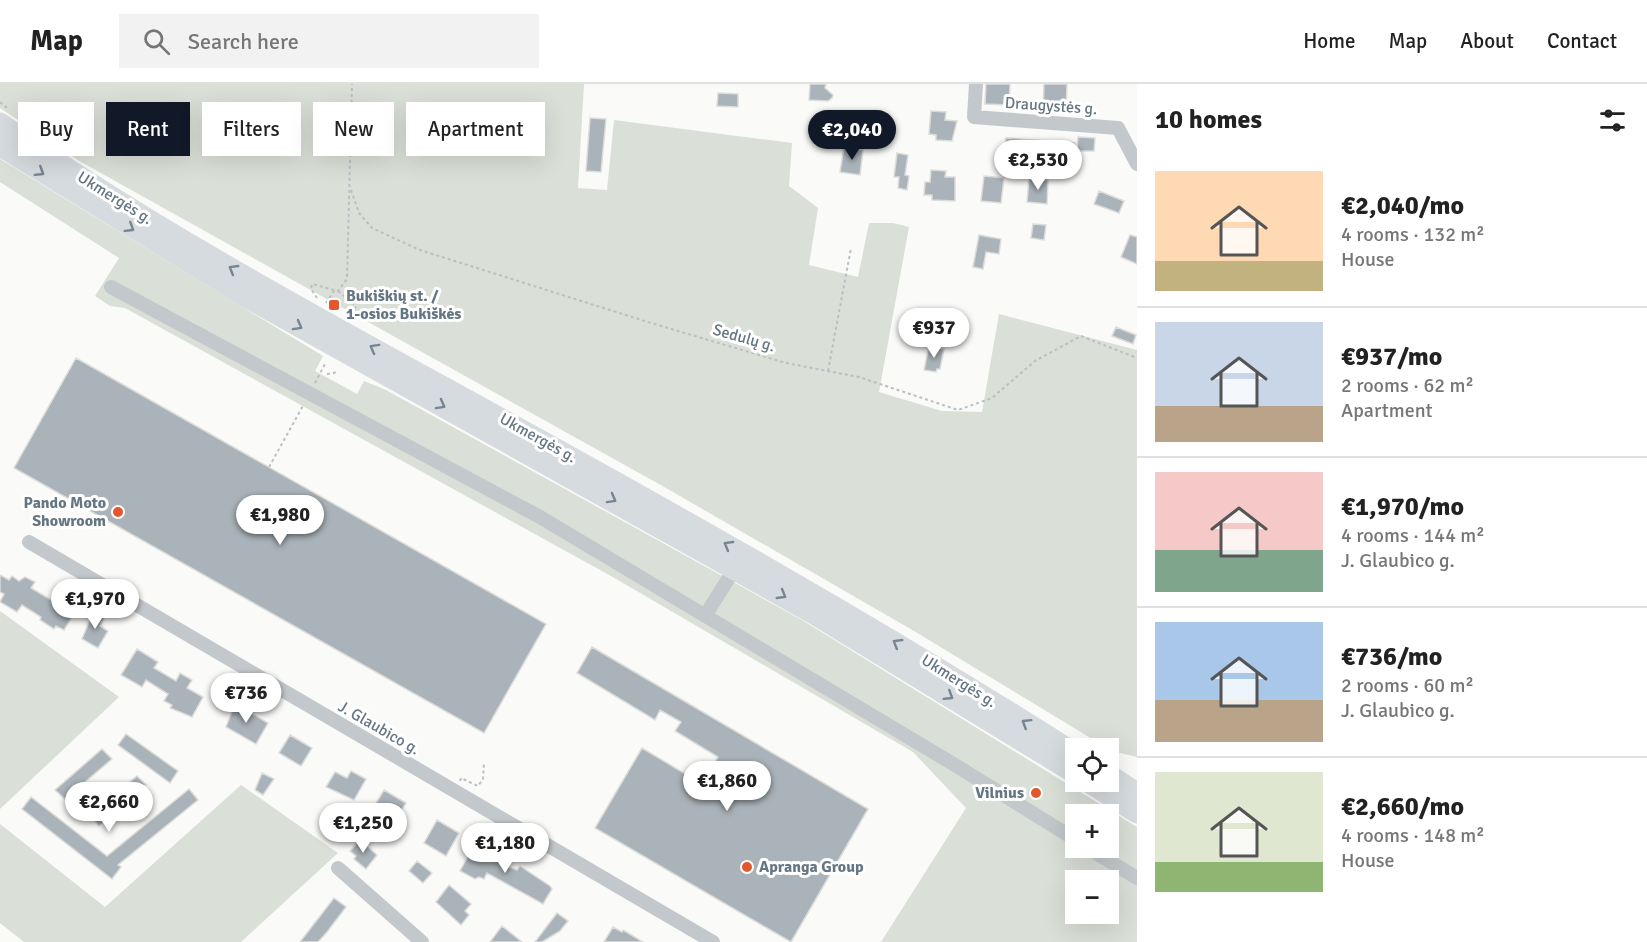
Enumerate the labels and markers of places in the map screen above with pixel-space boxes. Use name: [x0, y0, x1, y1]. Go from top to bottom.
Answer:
pin: €2,040: [803, 110, 901, 161]
pin: €2,530: [989, 140, 1087, 191]
place label: Bukiškių st. / 1-osios Bukiškės: [346, 286, 461, 324]
marker: Bukiškių st. / 1-osios Bukiškės: [327, 298, 341, 312]
pin: €937: [898, 308, 970, 359]
place label: Pando Moto Showroom: [24, 493, 106, 531]
pin: €1,980: [231, 495, 329, 546]
marker: Pando Moto Showroom: [111, 505, 125, 519]
pin: €1,970: [46, 579, 144, 630]
pin: €736: [210, 673, 282, 724]
pin: €1,860: [678, 761, 776, 812]
pin: €2,660: [60, 782, 158, 833]
place label: Vilnius: [975, 783, 1024, 803]
marker: Vilnius: [1029, 786, 1043, 800]
pin: €1,250: [314, 803, 412, 854]
pin: €1,180: [456, 823, 554, 874]
place label: Apranga Group: [759, 857, 864, 877]
marker: Apranga Group: [740, 860, 754, 874]

